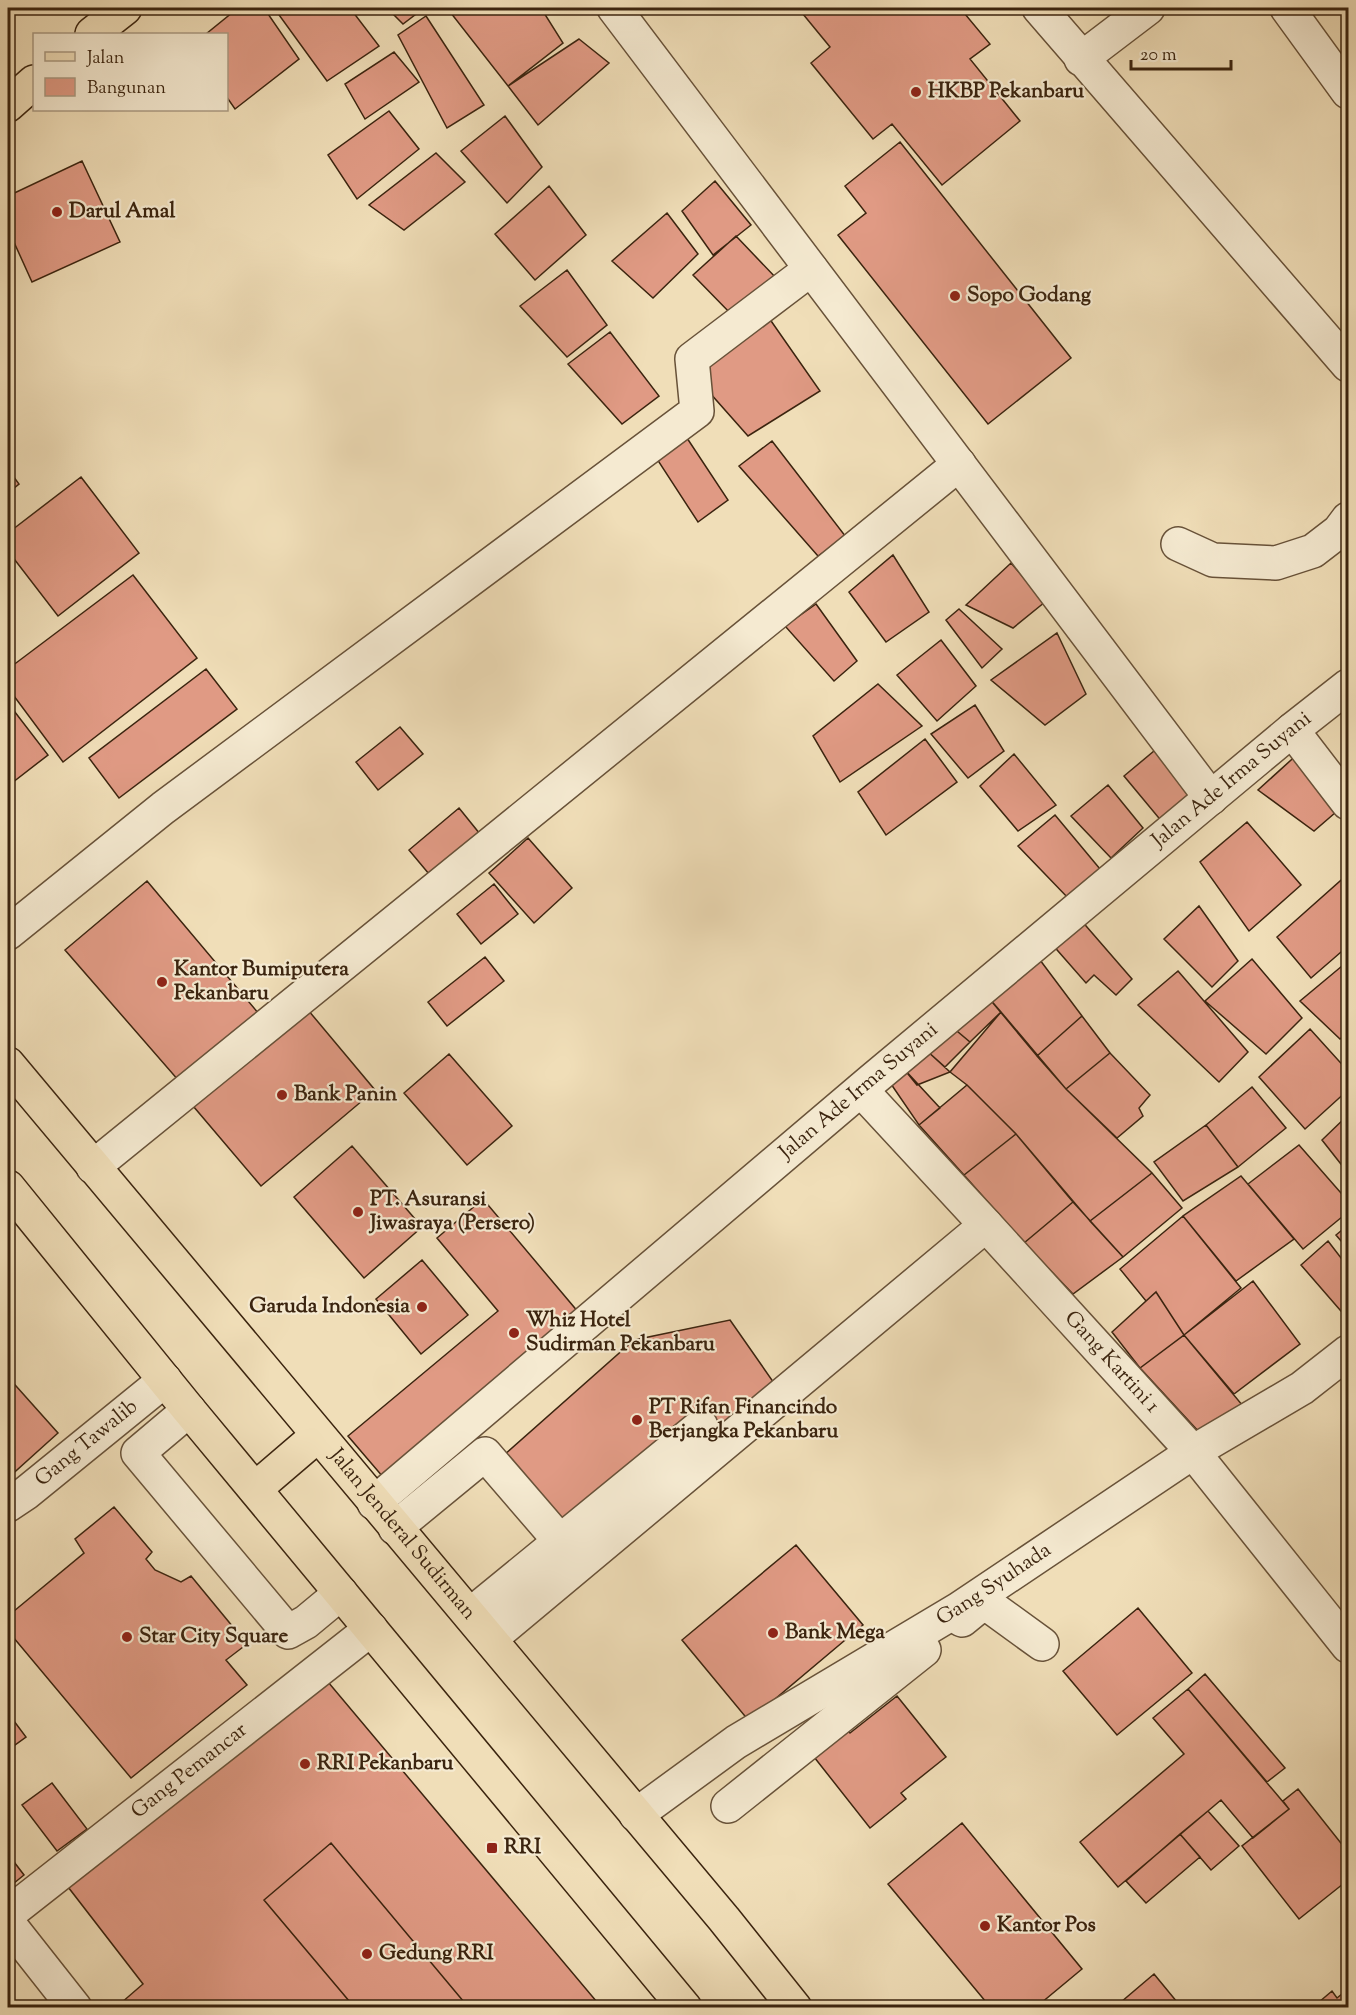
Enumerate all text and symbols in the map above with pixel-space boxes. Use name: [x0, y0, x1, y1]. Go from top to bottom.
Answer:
legend: [33, 33, 228, 111]
scale bar: [1131, 33, 1232, 71]
text: 20 m: [1140, 43, 1177, 69]
text: Jalan: [86, 46, 125, 72]
text: Bangunan: [87, 76, 166, 102]
place label: HKBP Pekanbaru: [928, 77, 1085, 107]
marker: HKBP Pekanbaru: [909, 85, 923, 99]
place label: Darul Amal: [69, 197, 175, 227]
marker: Darul Amal: [50, 205, 64, 219]
place label: Sopo Godang: [967, 281, 1092, 311]
marker: Sopo Godang: [948, 289, 962, 303]
street label: Jalan Ade Irma Suyani: [1145, 705, 1318, 856]
place label: Kantor Bumiputera Pekanbaru: [174, 955, 349, 1009]
marker: Kantor Bumiputera Pekanbaru: [155, 975, 169, 989]
street label: Jalan Ade Irma Suyani: [772, 1016, 945, 1168]
place label: Bank Panin: [294, 1080, 398, 1110]
marker: Bank Panin: [275, 1088, 289, 1102]
place label: PT. Asuransi Jiwasraya (Persero): [368, 1185, 535, 1239]
marker: PT. Asuransi Jiwasraya (Persero): [351, 1205, 365, 1219]
place label: Garuda Indonesia: [249, 1292, 410, 1322]
marker: Garuda Indonesia: [415, 1300, 429, 1314]
street label: Gang Kartini 1: [1057, 1305, 1166, 1420]
place label: Whiz Hotel Sudirman Pekanbaru: [526, 1306, 716, 1360]
marker: Whiz Hotel Sudirman Pekanbaru: [507, 1326, 521, 1340]
street label: Gang Tawalib: [29, 1393, 145, 1495]
place label: PT Rifan Financindo Berjangka Pekanbaru: [649, 1393, 839, 1447]
marker: PT Rifan Financindo Berjangka Pekanbaru: [630, 1413, 644, 1427]
street label: Jalan Jenderal Sudirman: [321, 1442, 483, 1627]
street label: Gang Syuhada: [931, 1536, 1058, 1634]
place label: Bank Mega: [785, 1618, 885, 1648]
place label: Star City Square: [139, 1622, 288, 1652]
marker: Bank Mega: [766, 1626, 780, 1640]
marker: Star City Square: [120, 1630, 134, 1644]
street label: Gang Pemancar: [125, 1716, 254, 1827]
place label: RRI Pekanbaru: [317, 1749, 454, 1779]
marker: RRI Pekanbaru: [298, 1757, 312, 1771]
place label: RRI: [504, 1833, 541, 1863]
marker: RRI: [485, 1841, 499, 1855]
place label: Kantor Pos: [997, 1911, 1096, 1941]
marker: Kantor Pos: [978, 1919, 992, 1933]
place label: Gedung RRI: [379, 1939, 494, 1969]
marker: Gedung RRI: [360, 1947, 374, 1961]

